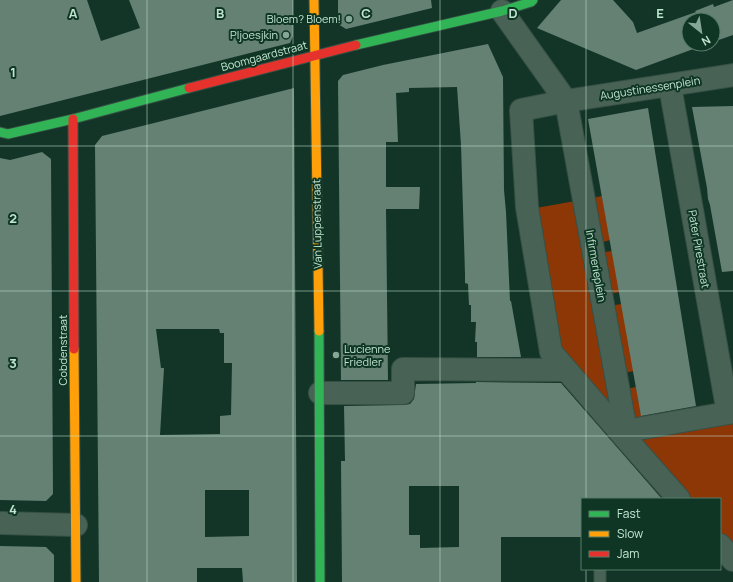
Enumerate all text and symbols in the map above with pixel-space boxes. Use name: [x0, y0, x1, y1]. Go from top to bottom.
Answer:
text: A: [69, 4, 78, 22]
text: B: [216, 4, 224, 22]
text: C: [361, 4, 371, 22]
text: D: [508, 4, 518, 22]
text: E: [656, 4, 664, 22]
place label: Bloem? Bloem!: [267, 11, 341, 26]
north arrow: [681, 12, 721, 52]
marker: Bloem? Bloem!: [344, 14, 354, 24]
place label: Pljoesjkin: [230, 27, 278, 42]
marker: Pljoesjkin: [281, 30, 291, 40]
text: N: [699, 33, 713, 50]
street label: Boomgaardstraat: [219, 37, 309, 74]
text: 1: [10, 63, 16, 81]
street label: Augustinessenplein: [599, 72, 701, 103]
street label: Van Luppenstraat: [308, 179, 325, 269]
text: 2: [9, 209, 17, 227]
street label: Pater Pirestraat: [685, 209, 714, 289]
street label: Infirmerieplein: [583, 229, 610, 303]
street label: Cobdenstraat: [55, 315, 70, 385]
place label: Lucienne Friedler: [344, 341, 391, 369]
marker: Lucienne Friedler: [331, 350, 341, 360]
text: 3: [9, 354, 17, 372]
legend: [581, 498, 721, 570]
text: 4: [9, 500, 17, 518]
text: Fast: [617, 505, 641, 522]
text: Slow: [617, 525, 643, 542]
text: Jam: [617, 545, 639, 562]

